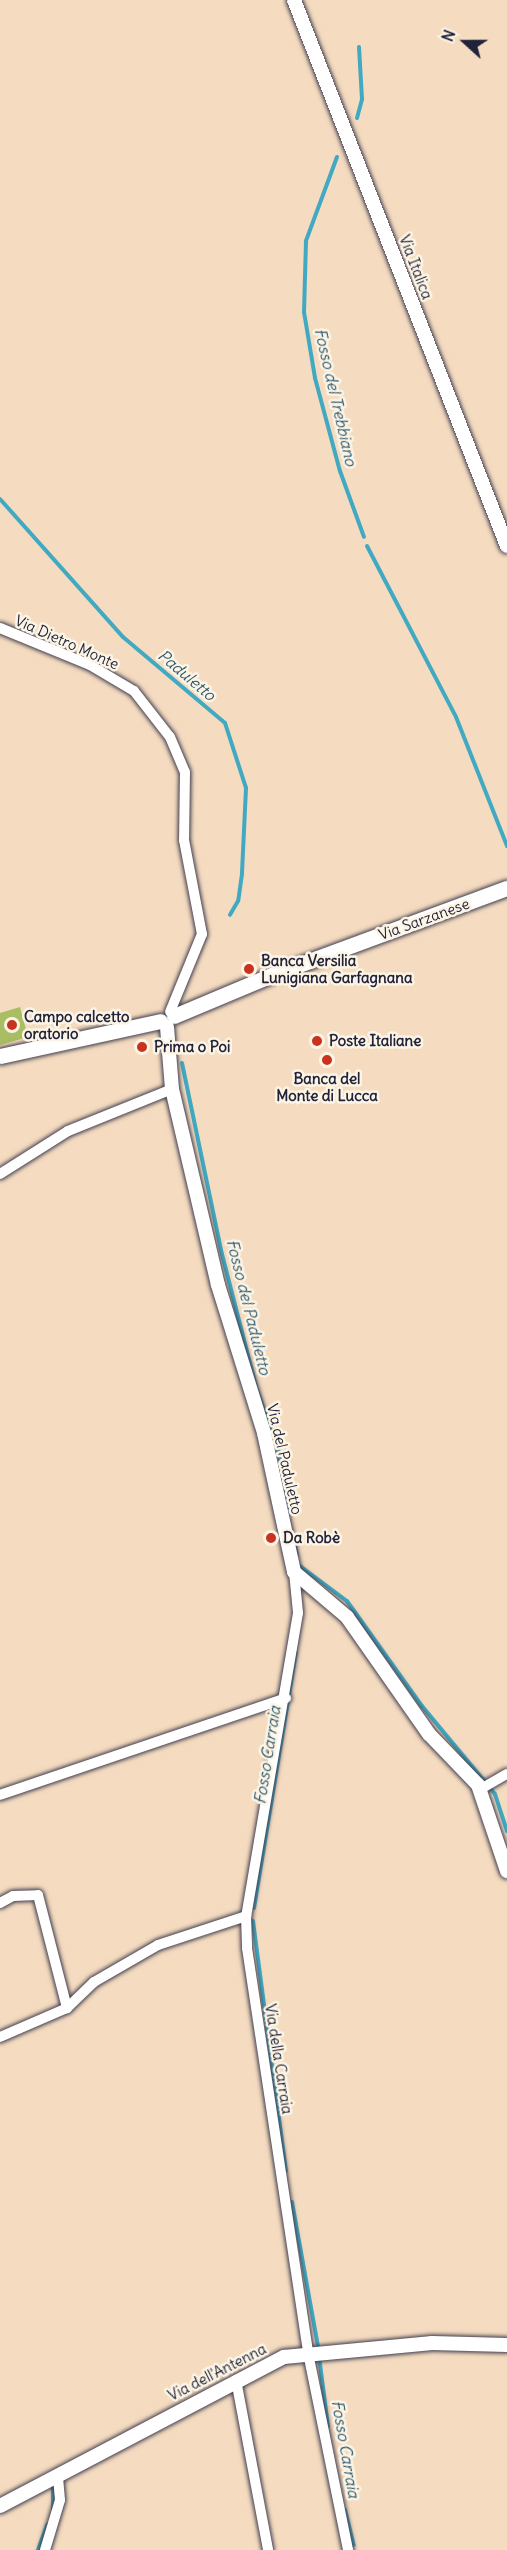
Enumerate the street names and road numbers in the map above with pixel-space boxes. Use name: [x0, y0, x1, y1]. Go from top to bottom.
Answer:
street label: Via Italica: [396, 232, 436, 302]
street label: Via Dietro Monte: [12, 611, 122, 673]
street label: Via Sarzanese: [376, 894, 472, 944]
street label: Via del Paduletto: [263, 1402, 307, 1516]
street label: Via della Carraia: [261, 2003, 297, 2115]
street label: Via dell'Antenna: [165, 2340, 269, 2404]

